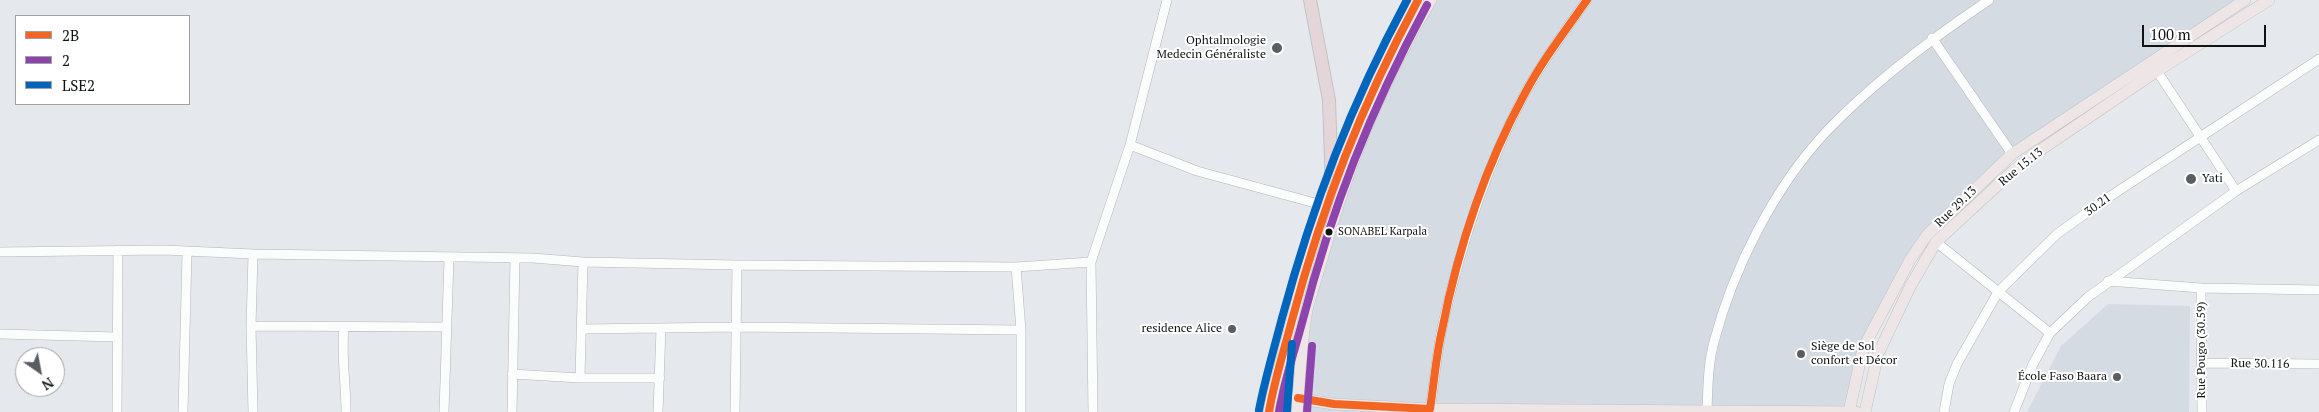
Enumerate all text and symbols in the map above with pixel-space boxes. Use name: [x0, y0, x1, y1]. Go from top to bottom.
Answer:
legend: [15, 15, 190, 105]
scale bar: [2144, 15, 2268, 47]
text: 100 m: [2150, 24, 2191, 44]
text: 2B: [62, 25, 79, 45]
place label: Ophtalmologie Medecin Généraliste: [1157, 34, 1266, 62]
marker: Ophtalmologie Medecin Généraliste: [1270, 41, 1284, 55]
text: 2: [62, 50, 70, 70]
text: LSE2: [62, 75, 95, 95]
street label: Rue 15.13: [1996, 145, 2046, 189]
marker: Yati: [2184, 172, 2198, 186]
place label: Yati: [2202, 172, 2223, 186]
street label: Rue 29.13: [1932, 184, 1980, 230]
street label: 30.21: [2082, 191, 2114, 219]
place label: SONABEL Karpala: [1338, 225, 1427, 239]
marker: SONABEL Karpala: [1324, 227, 1334, 237]
street label: Rue Pougo (30.59): [2195, 302, 2209, 398]
place label: residence Alice: [1142, 322, 1222, 336]
marker: residence Alice: [1226, 323, 1238, 335]
place label: Siège de Sol confort et Décor: [1811, 340, 1897, 368]
north arrow: [15, 347, 65, 397]
marker: Siège de Sol confort et Décor: [1795, 348, 1807, 360]
street label: Rue 30.116: [2230, 356, 2290, 372]
place label: École Faso Baara: [2018, 370, 2107, 384]
marker: École Faso Baara: [2111, 371, 2123, 383]
text: N: [38, 373, 58, 395]

